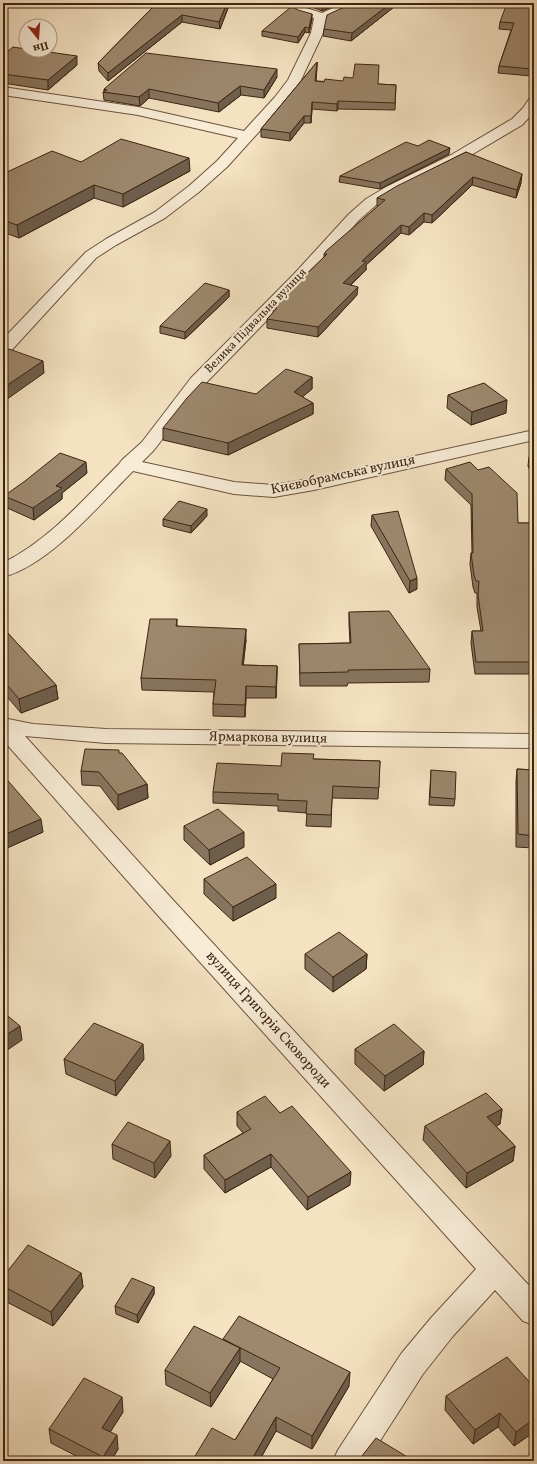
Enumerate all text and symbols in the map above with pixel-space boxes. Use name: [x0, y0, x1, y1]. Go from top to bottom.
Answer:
north arrow: [18, 18, 58, 58]
text: Пн: [31, 37, 50, 56]
street label: Велика Підвальна вулиця: [201, 265, 311, 377]
street label: Києвобрамська вулиця: [269, 450, 417, 500]
street label: Ярмаркова вулиця: [209, 727, 327, 749]
street label: вулиця Григорія Сковороди: [201, 947, 335, 1093]

